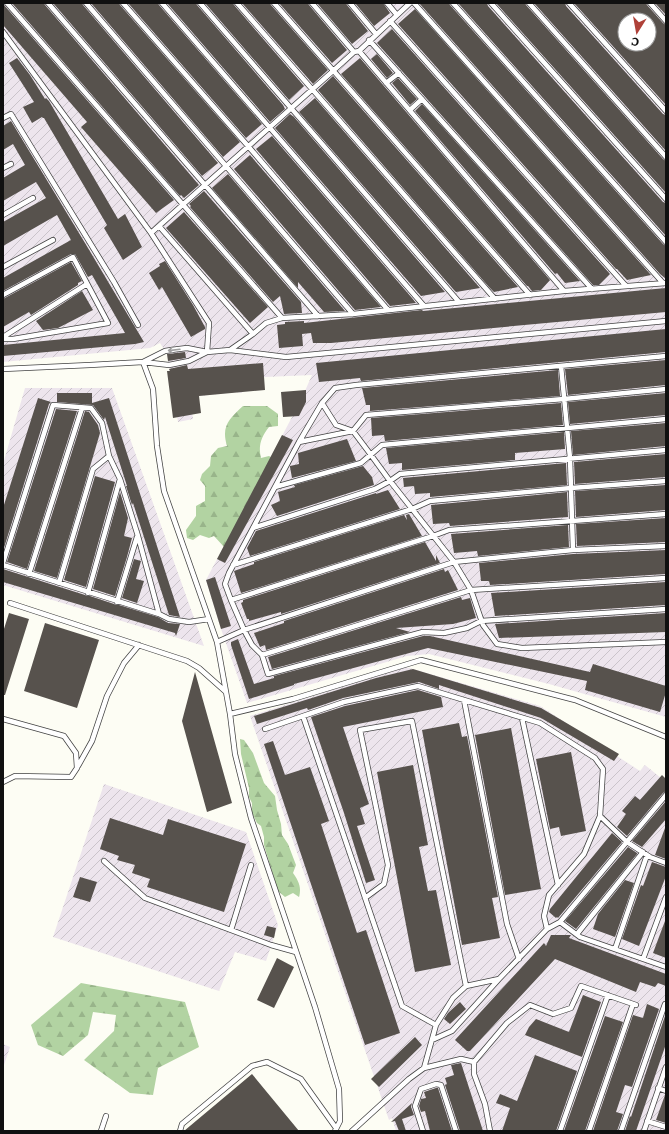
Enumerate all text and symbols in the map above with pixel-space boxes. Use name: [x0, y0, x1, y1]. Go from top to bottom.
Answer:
north arrow: [617, 12, 657, 52]
text: С: [629, 34, 640, 51]
one-way arrow: [168, 346, 181, 354]

